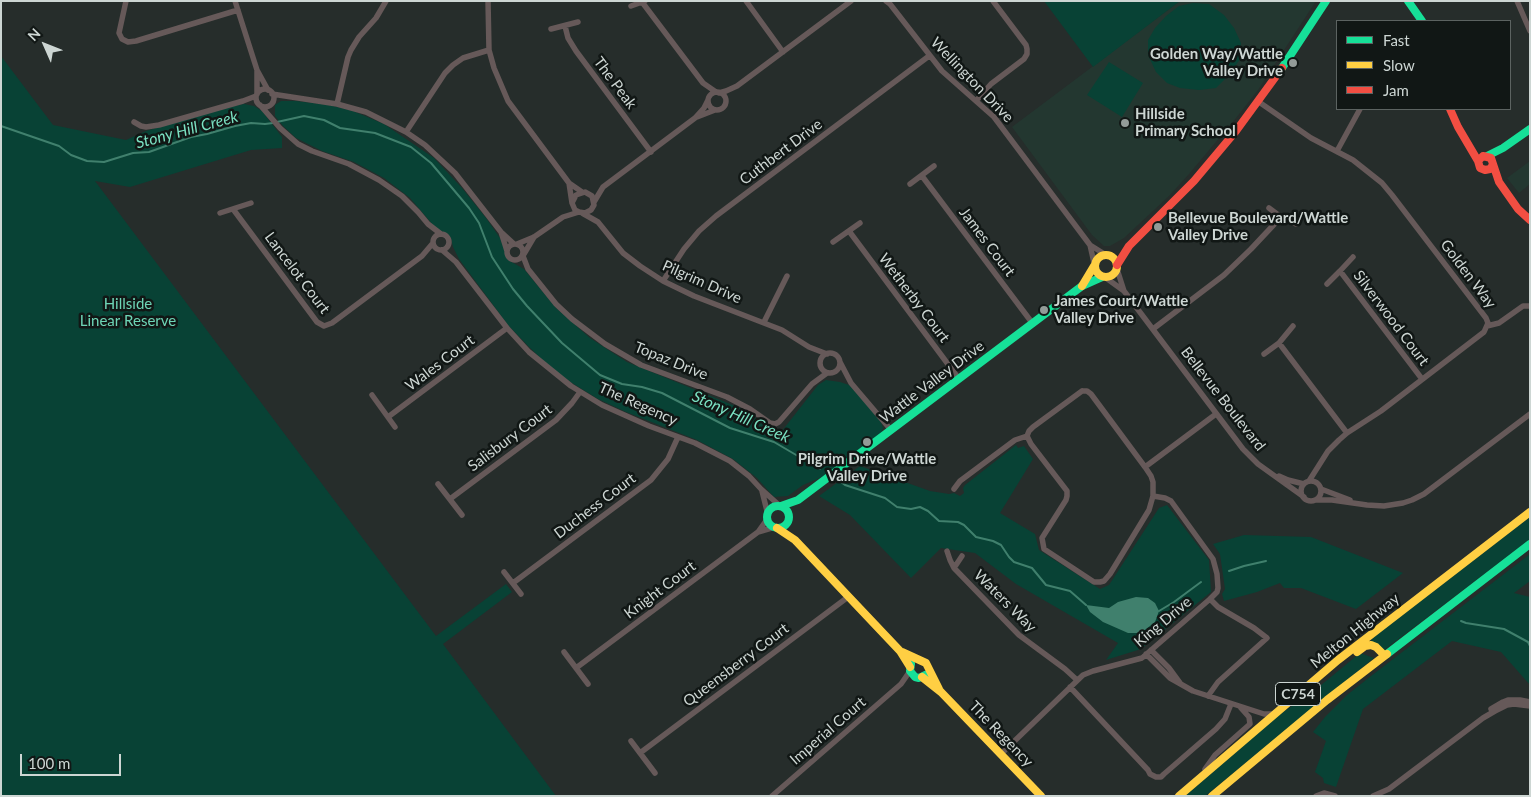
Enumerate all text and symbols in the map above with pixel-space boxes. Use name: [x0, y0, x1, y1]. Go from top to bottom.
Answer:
north arrow: [20, 20, 70, 70]
legend: [1336, 20, 1511, 110]
text: N: [24, 24, 44, 44]
text: Fast: [1383, 31, 1410, 49]
street label: Wellington Drive: [927, 34, 1017, 126]
place label: Golden Way/Wattle Valley Drive: [1150, 45, 1283, 80]
street label: The Peak: [590, 53, 640, 113]
text: Slow: [1383, 56, 1415, 74]
marker: Golden Way/Wattle Valley Drive: [1287, 57, 1299, 69]
text: Jam: [1383, 81, 1409, 99]
place label: Hillside Primary School: [1135, 105, 1236, 140]
water label: Stony Hill Creek: [134, 107, 240, 153]
street label: Cuthbert Drive: [736, 115, 826, 189]
marker: Hillside Primary School: [1119, 117, 1131, 129]
street label: James Court: [955, 204, 1019, 280]
place label: Bellevue Boulevard/Wattle Valley Drive: [1168, 209, 1348, 244]
marker: Bellevue Boulevard/Wattle Valley Drive: [1152, 221, 1164, 233]
street label: Lancelot Court: [261, 229, 333, 317]
street label: Golden Way: [1436, 236, 1500, 312]
street label: Wetherby Court: [875, 250, 953, 346]
street label: Pilgrim Drive: [660, 257, 744, 307]
street label: Silverwood Court: [1349, 267, 1433, 369]
place label: James Court/Wattle Valley Drive: [1054, 292, 1188, 327]
park label: Hillside Linear Reserve: [80, 295, 176, 330]
marker: James Court/Wattle Valley Drive: [1038, 304, 1050, 316]
street label: Wales Court: [402, 331, 478, 395]
street label: Wattle Valley Drive: [876, 337, 988, 427]
street label: Topaz Drive: [632, 338, 710, 384]
street label: Bellevue Boulevard: [1177, 344, 1269, 454]
street label: The Regency: [596, 379, 680, 429]
water label: Stony Hill Creek: [689, 387, 793, 447]
street label: Salisbury Court: [464, 401, 556, 475]
marker: Pilgrim Drive/Wattle Valley Drive: [861, 436, 873, 448]
place label: Pilgrim Drive/Wattle Valley Drive: [798, 450, 936, 485]
street label: Duchess Court: [551, 469, 639, 543]
street label: Knight Court: [621, 557, 699, 623]
street label: Waters Way: [970, 566, 1040, 636]
street label: Melton Highway: [1307, 590, 1403, 672]
street label: King Drive: [1131, 593, 1195, 651]
street label: Queensberry Court: [680, 619, 792, 711]
road number: C754: [1276, 682, 1320, 706]
street label: Imperial Court: [787, 693, 869, 769]
street label: The Regency: [965, 697, 1037, 771]
scale bar: [22, 744, 124, 776]
text: 100 m: [28, 754, 70, 772]

